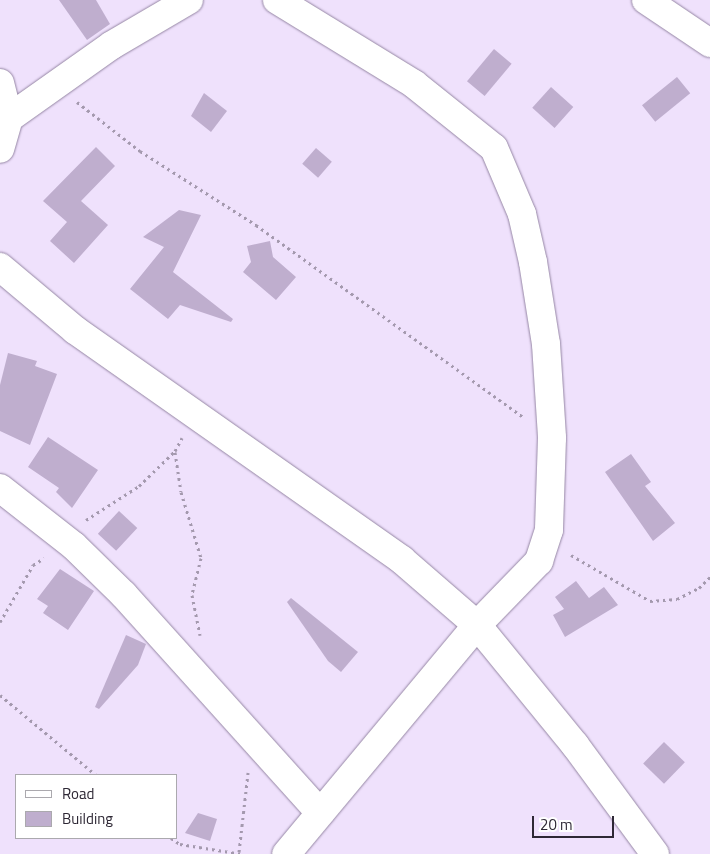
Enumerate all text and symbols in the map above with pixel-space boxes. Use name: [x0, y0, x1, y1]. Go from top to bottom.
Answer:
legend: [15, 774, 178, 839]
text: Road: [62, 782, 94, 805]
scale bar: [535, 806, 618, 838]
text: Building: [62, 807, 113, 830]
text: 20 m: [540, 813, 573, 836]

